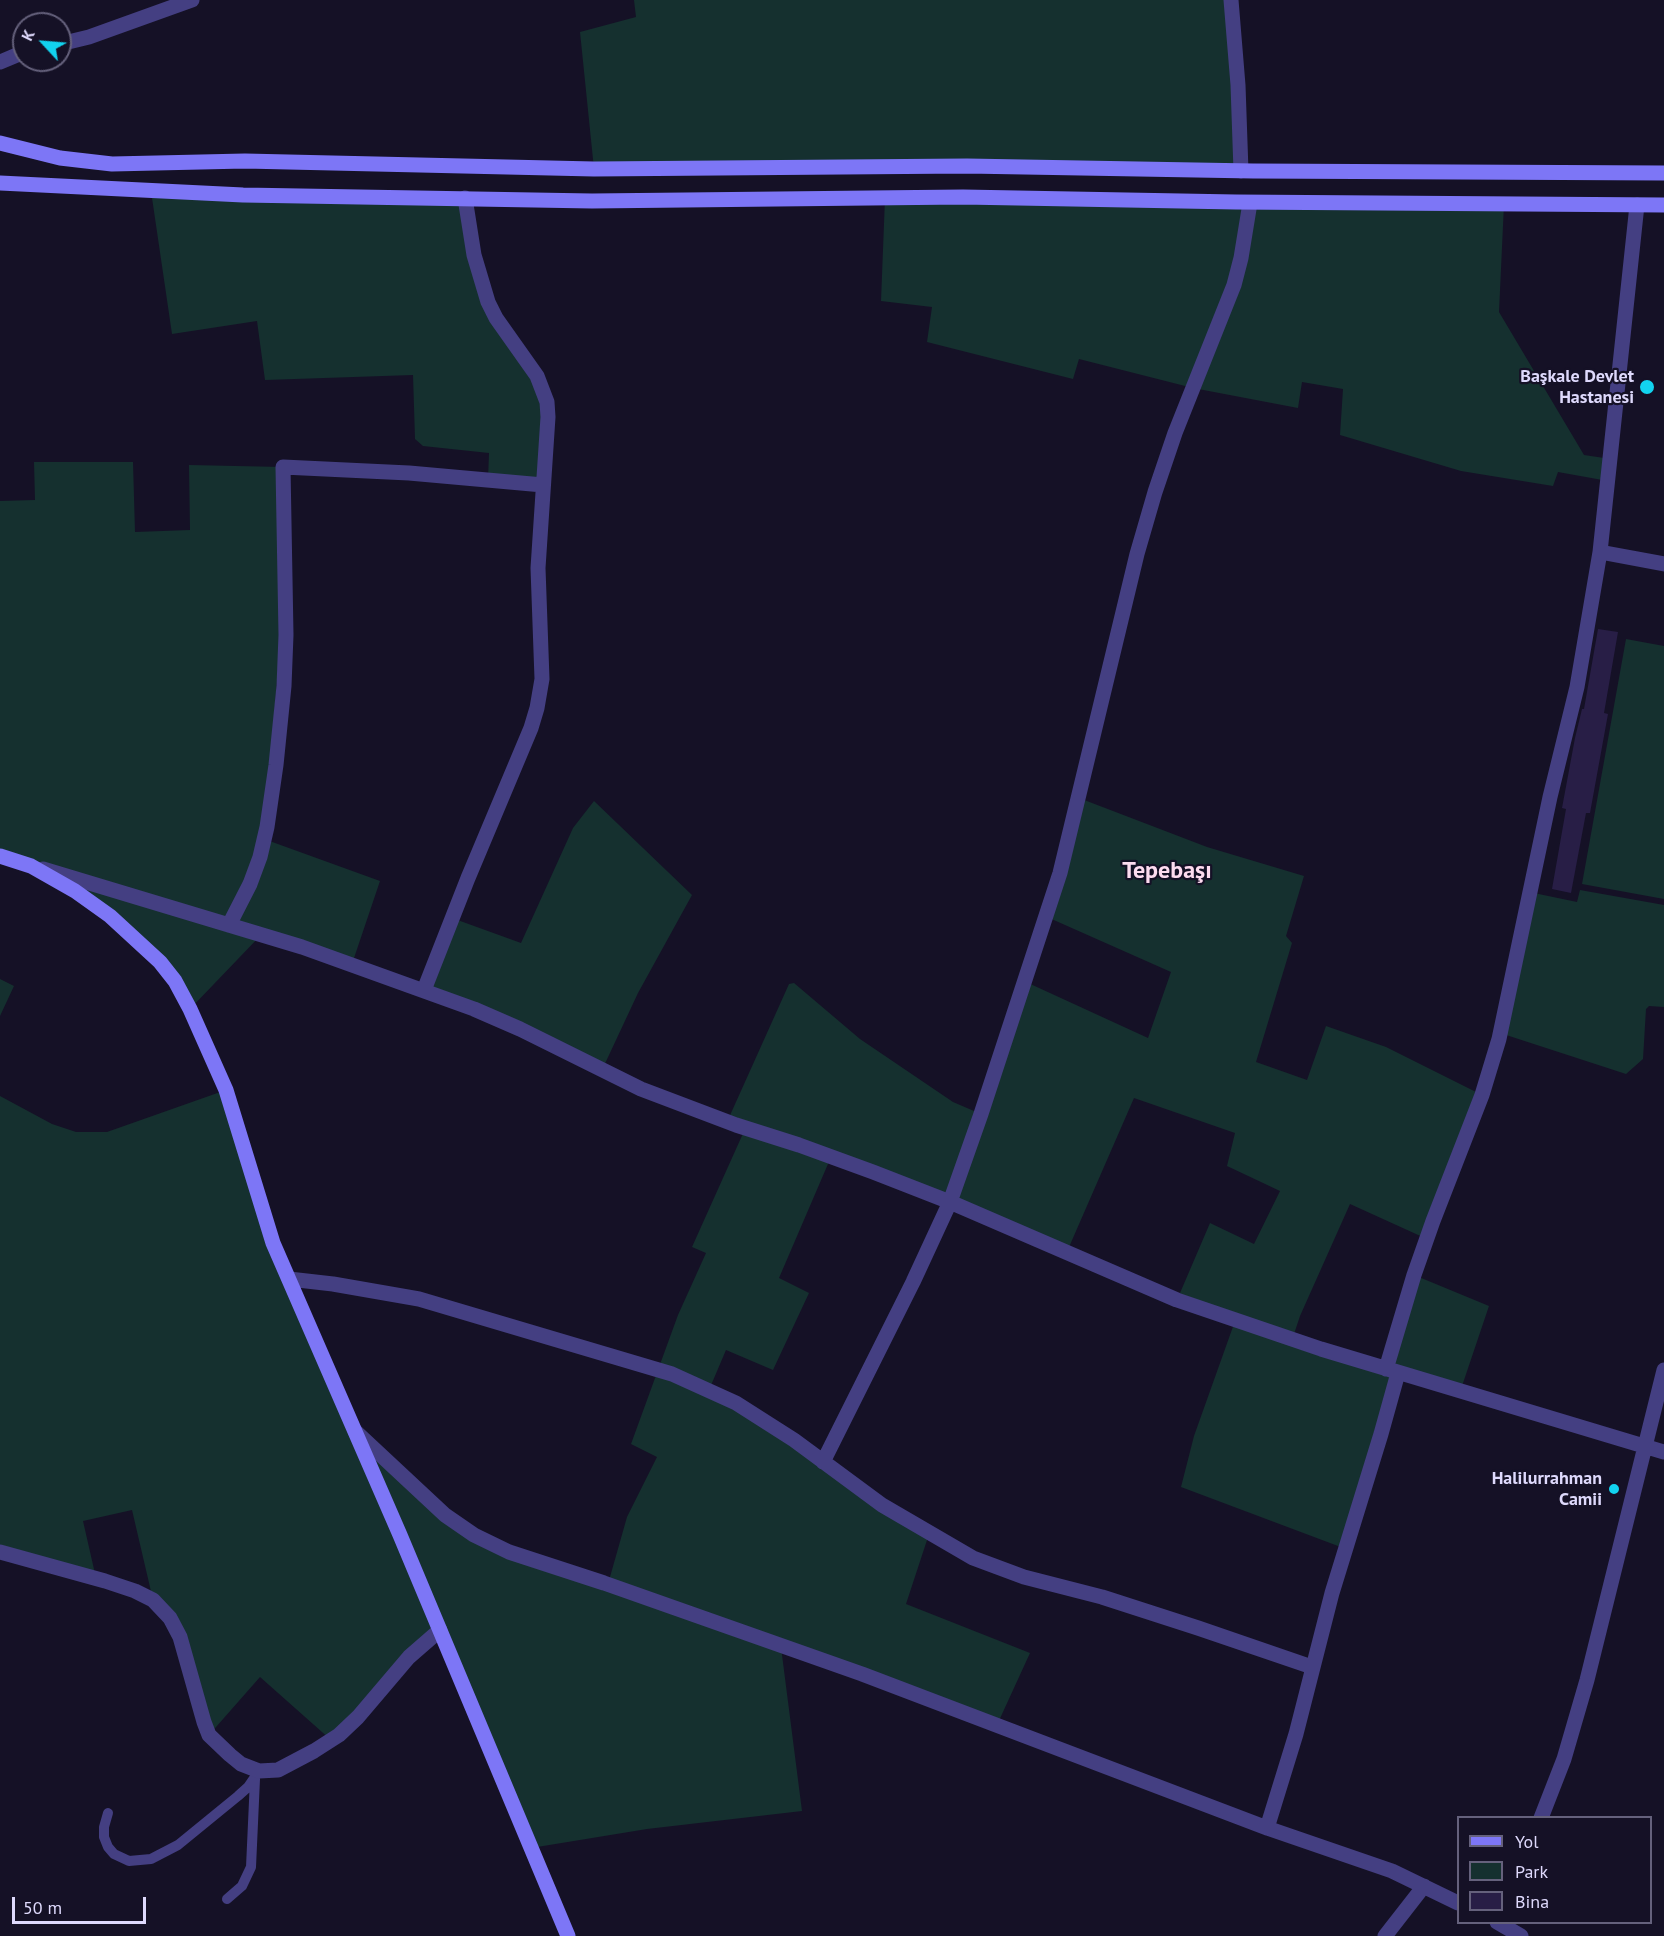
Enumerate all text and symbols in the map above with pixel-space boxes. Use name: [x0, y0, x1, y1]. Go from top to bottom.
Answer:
north arrow: [12, 12, 72, 72]
text: K: [16, 26, 39, 44]
place label: Başkale Devlet Hastanesi: [1520, 366, 1634, 409]
marker: Başkale Devlet Hastanesi: [1638, 378, 1656, 396]
district label: Tepebaşı: [1122, 857, 1212, 885]
place label: Halilurrahman Camii: [1492, 1468, 1602, 1510]
marker: Halilurrahman Camii: [1607, 1482, 1621, 1496]
legend: [1457, 1816, 1652, 1924]
text: Yol: [1515, 1830, 1538, 1853]
text: Park: [1515, 1860, 1548, 1883]
scale bar: [15, 1885, 148, 1923]
text: Bina: [1515, 1890, 1549, 1913]
text: 50 m: [23, 1896, 62, 1919]

